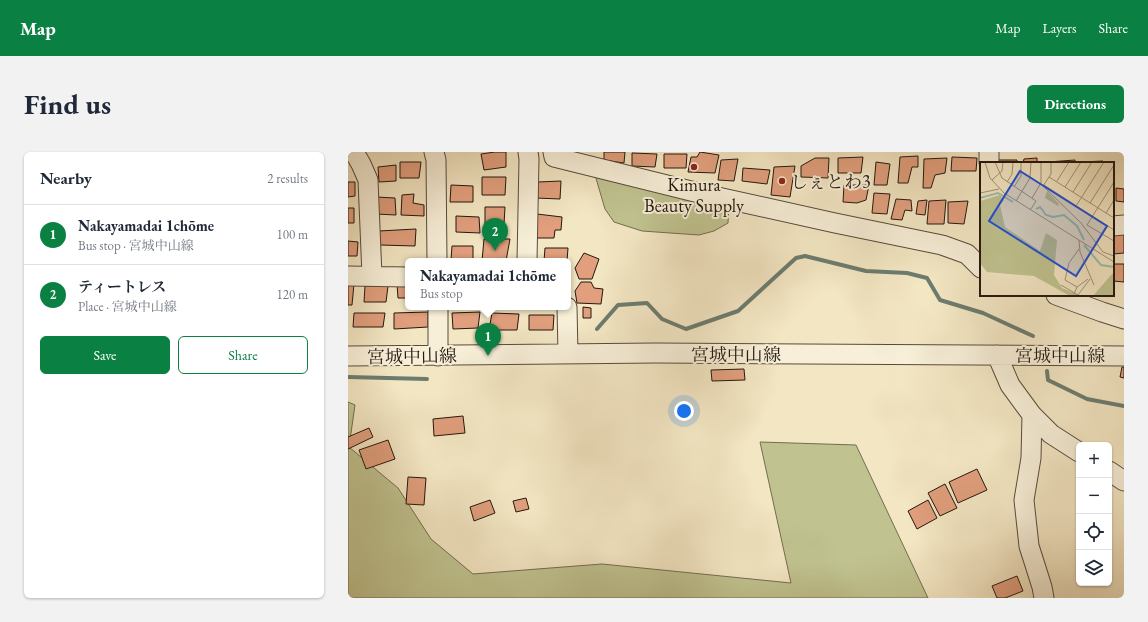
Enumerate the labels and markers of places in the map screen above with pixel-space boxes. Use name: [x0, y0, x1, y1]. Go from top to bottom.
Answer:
marker: Kimura Beauty Supply: [689, 162, 699, 172]
place label: しぇとわ3: [790, 170, 871, 193]
place label: Kimura Beauty Supply: [644, 173, 744, 217]
marker: しぇとわ3: [777, 176, 787, 186]
pin: 2: [482, 218, 508, 251]
pin: 1: [475, 323, 501, 356]

